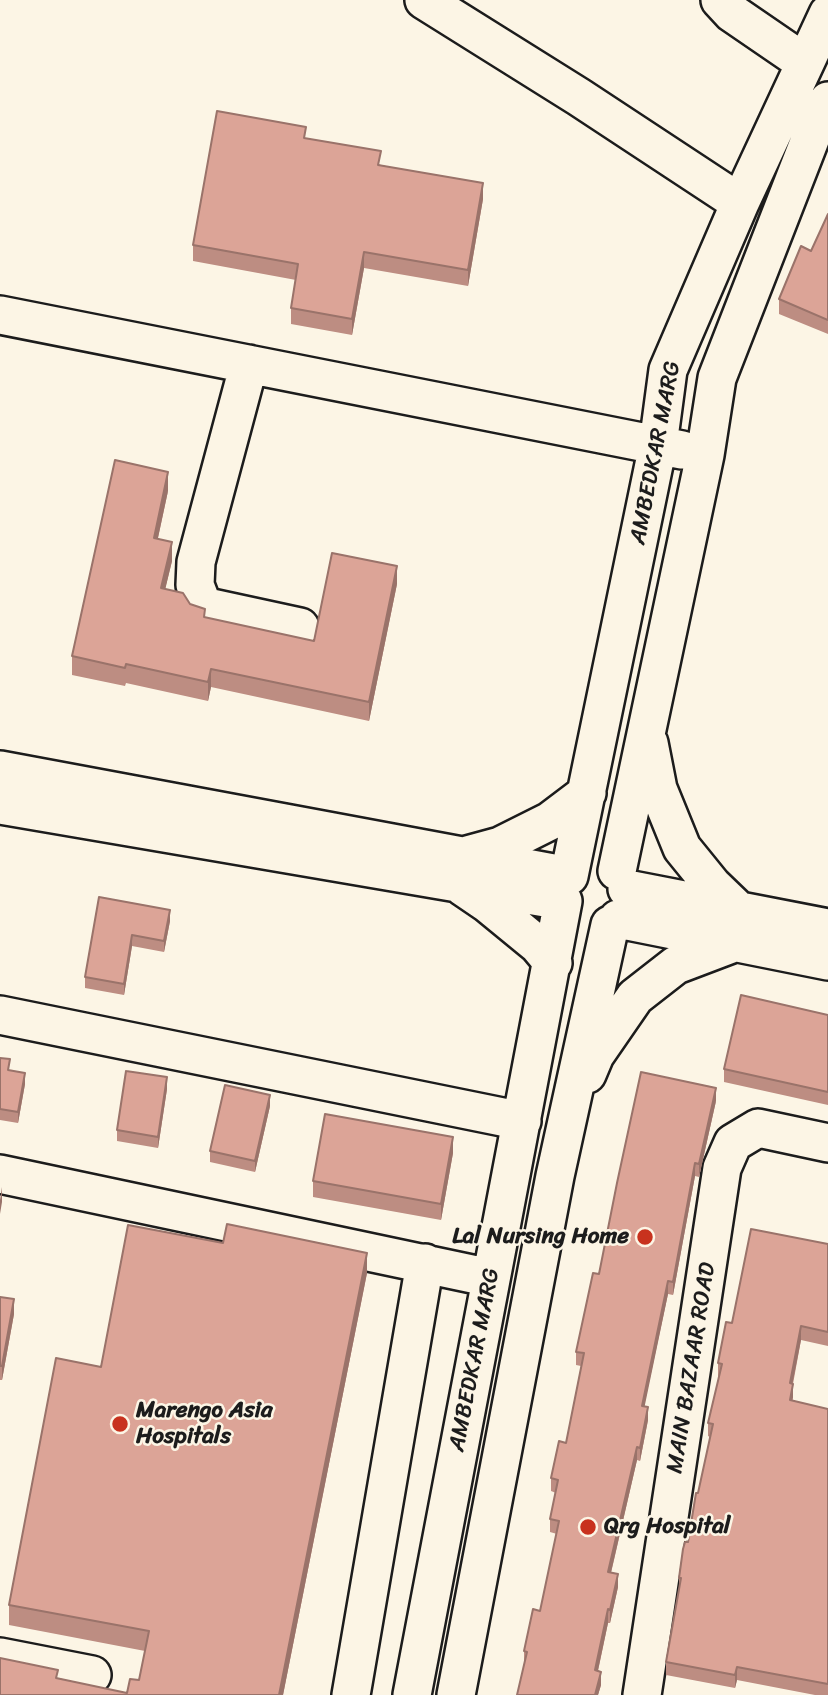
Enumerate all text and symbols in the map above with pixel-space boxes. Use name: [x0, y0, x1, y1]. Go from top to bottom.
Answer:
street label: AMBEDKAR MARG: [625, 359, 687, 547]
place label: Lal Nursing Home: [452, 1223, 629, 1251]
marker: Lal Nursing Home: [635, 1227, 655, 1247]
street label: MAIN BAZAAR ROAD: [662, 1261, 722, 1475]
street label: AMBEDKAR MARG: [444, 1266, 506, 1454]
place label: Marengo Asia Hospitals: [136, 1397, 273, 1451]
marker: Marengo Asia Hospitals: [110, 1414, 130, 1434]
place label: Qrg Hospital: [604, 1513, 730, 1541]
marker: Qrg Hospital: [578, 1517, 598, 1537]

